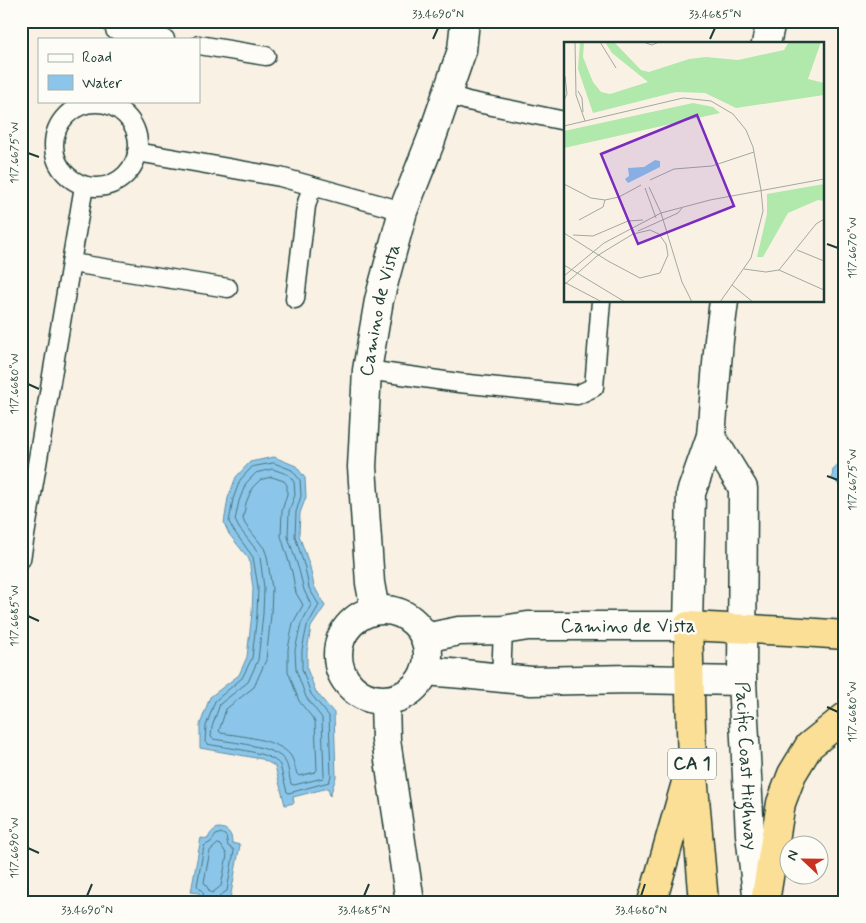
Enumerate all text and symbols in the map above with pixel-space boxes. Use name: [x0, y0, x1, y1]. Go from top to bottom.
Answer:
text: 33.4690°N: [412, 7, 464, 23]
text: 33.4685°N: [689, 7, 741, 23]
legend: [38, 38, 200, 102]
inset map: [564, 42, 824, 302]
text: Road: [82, 48, 112, 68]
text: Water: [82, 74, 122, 94]
text: 117.6675°W: [7, 122, 23, 184]
text: 117.6670°W: [845, 217, 861, 279]
street label: Camino de Vista: [354, 241, 406, 378]
text: 117.6680°W: [7, 353, 23, 414]
text: 117.6675°W: [845, 449, 861, 511]
text: 117.6685°W: [7, 585, 23, 647]
street label: Camino de Vista: [561, 614, 695, 639]
street label: Pacific Coast Highway: [730, 681, 764, 852]
text: 117.6680°W: [845, 681, 861, 742]
road number: CA 1: [668, 749, 716, 780]
text: 117.6690°W: [7, 817, 23, 878]
north arrow: [778, 836, 828, 886]
text: N: [783, 848, 803, 863]
text: 33.4690°N: [61, 903, 113, 919]
text: 33.4685°N: [338, 903, 390, 919]
text: 33.4680°N: [615, 903, 667, 919]

